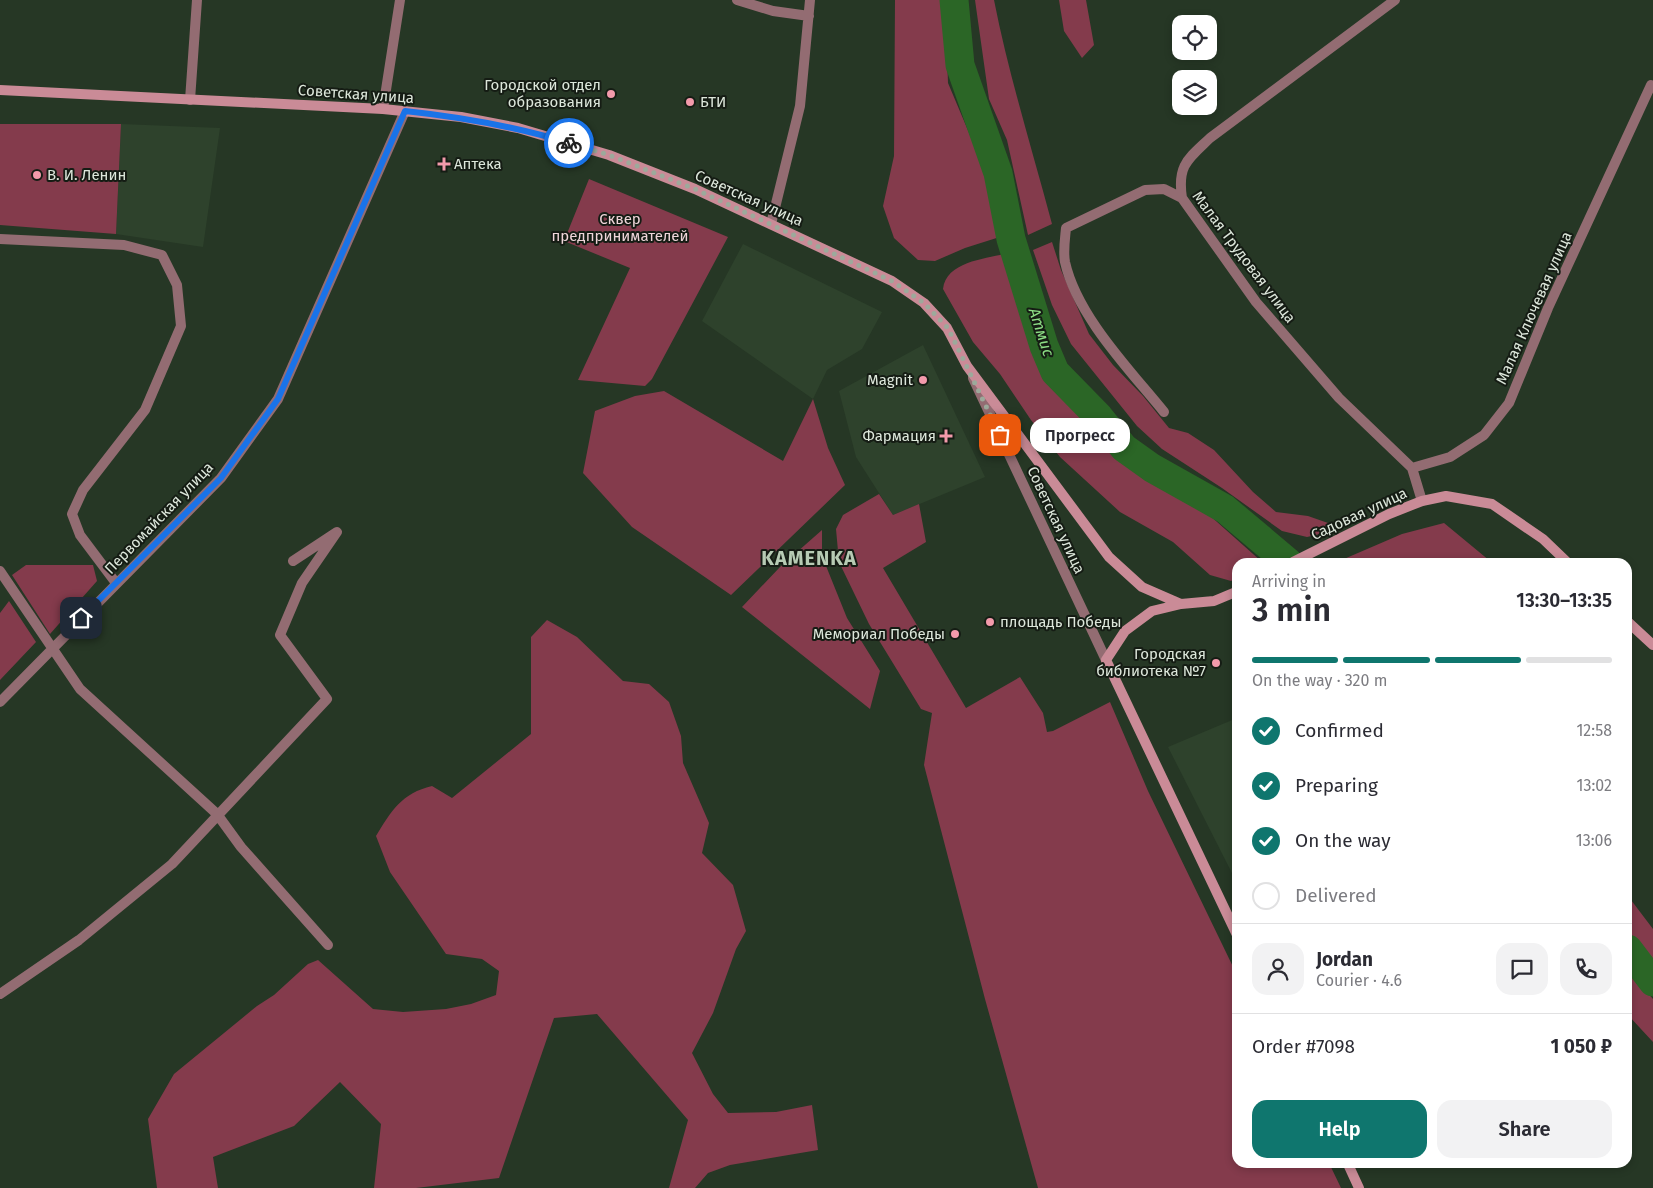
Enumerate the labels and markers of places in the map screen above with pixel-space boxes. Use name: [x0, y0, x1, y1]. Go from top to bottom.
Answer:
place label: Городской отдел образования: [484, 76, 601, 111]
marker: Городской отдел образования: [605, 88, 617, 100]
place label: БТИ: [700, 93, 726, 111]
marker: БТИ: [684, 96, 696, 108]
place label: Аптека: [454, 155, 502, 173]
marker: Аптека: [438, 158, 450, 170]
place label: В. И. Ленин: [47, 166, 126, 184]
marker: В. И. Ленин: [31, 169, 43, 181]
place label: Magnit: [867, 371, 914, 389]
marker: Magnit: [917, 374, 929, 386]
pin: [979, 414, 1021, 456]
callout: Прогресс: [1030, 418, 1130, 452]
place label: Фармация: [863, 427, 936, 445]
marker: Фармация: [940, 430, 952, 442]
pin: [60, 597, 102, 639]
place label: площадь Победы: [1000, 613, 1121, 631]
marker: площадь Победы: [984, 616, 996, 628]
place label: Мемориал Победы: [813, 625, 945, 643]
marker: Мемориал Победы: [949, 628, 961, 640]
place label: Городская библиотека №7: [1096, 645, 1206, 680]
marker: Городская библиотека №7: [1210, 657, 1222, 669]

